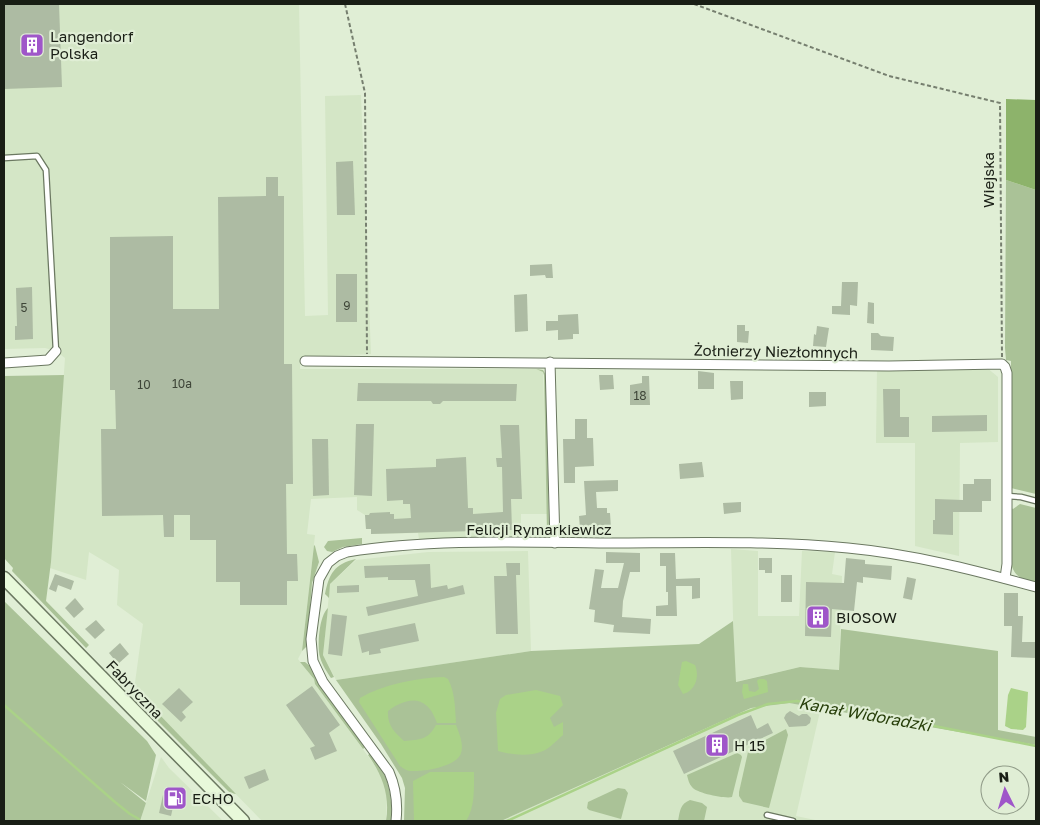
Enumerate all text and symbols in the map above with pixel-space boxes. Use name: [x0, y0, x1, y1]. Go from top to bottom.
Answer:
place label: Langendorf Polska: [50, 27, 134, 62]
building icon: Langendorf Polska: [19, 32, 45, 58]
street label: Wiejska: [979, 152, 997, 208]
house number: 9: [343, 298, 351, 313]
house number: 5: [21, 300, 28, 315]
street label: Żołnierzy Niezłomnych: [694, 341, 858, 361]
house number: 10a: [172, 376, 192, 391]
house number: 10: [137, 377, 151, 392]
house number: 18: [633, 388, 647, 403]
street label: Felicji Rymarkiewicz: [466, 520, 612, 538]
building icon: BIOSOW: [805, 604, 831, 630]
place label: BIOSOW: [836, 608, 897, 626]
street label: Fabryczna: [103, 656, 167, 722]
water label: Kanał Widoradzki: [797, 693, 934, 736]
building icon: H 15: [704, 732, 730, 758]
place label: H 15: [734, 736, 765, 754]
north arrow: [980, 765, 1030, 815]
text: N: [998, 768, 1010, 785]
fuel station icon: ECHO: [162, 785, 188, 811]
place label: ECHO: [192, 789, 234, 807]

